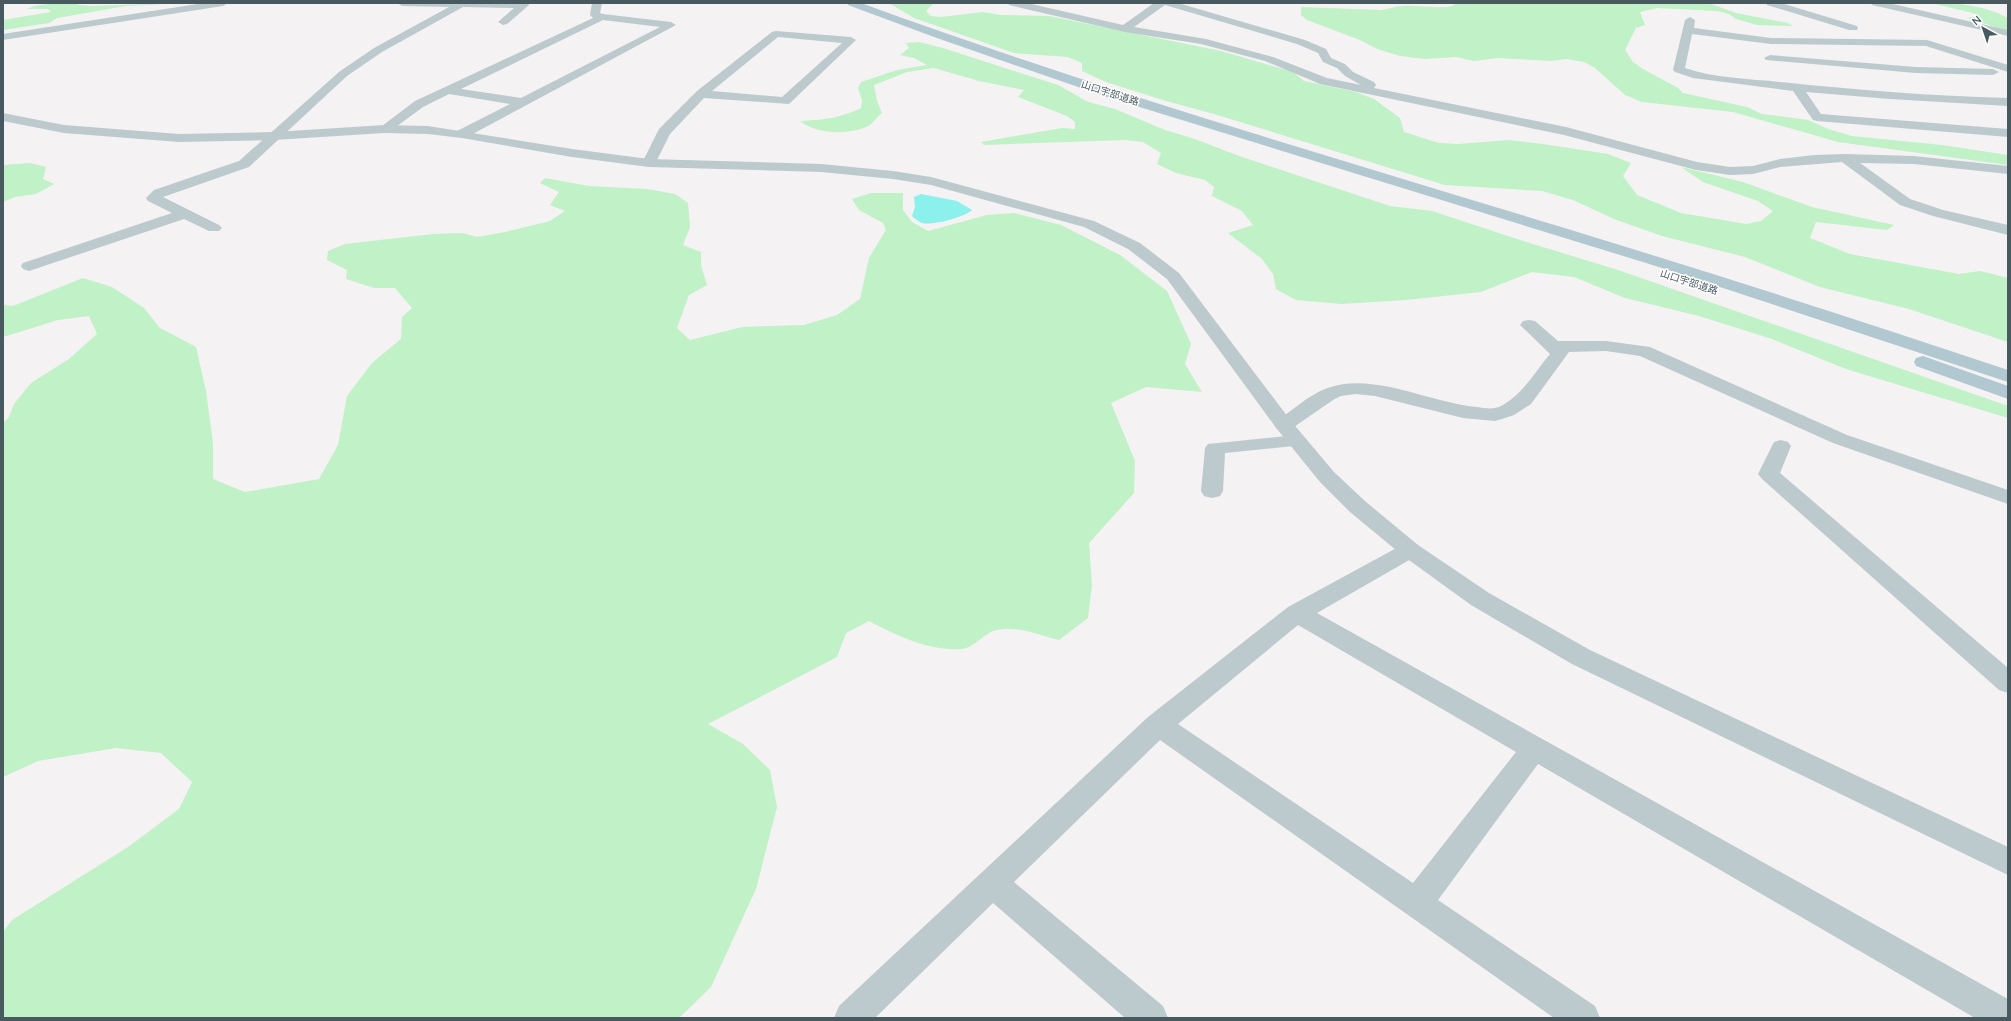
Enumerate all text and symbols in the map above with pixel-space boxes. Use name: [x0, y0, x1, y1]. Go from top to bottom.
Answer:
north arrow: [1963, 8, 2003, 48]
text: N: [1969, 12, 1984, 28]
street label: 山口宇部道路: [1079, 78, 1141, 108]
street label: 山口宇部道路: [1658, 267, 1720, 297]

